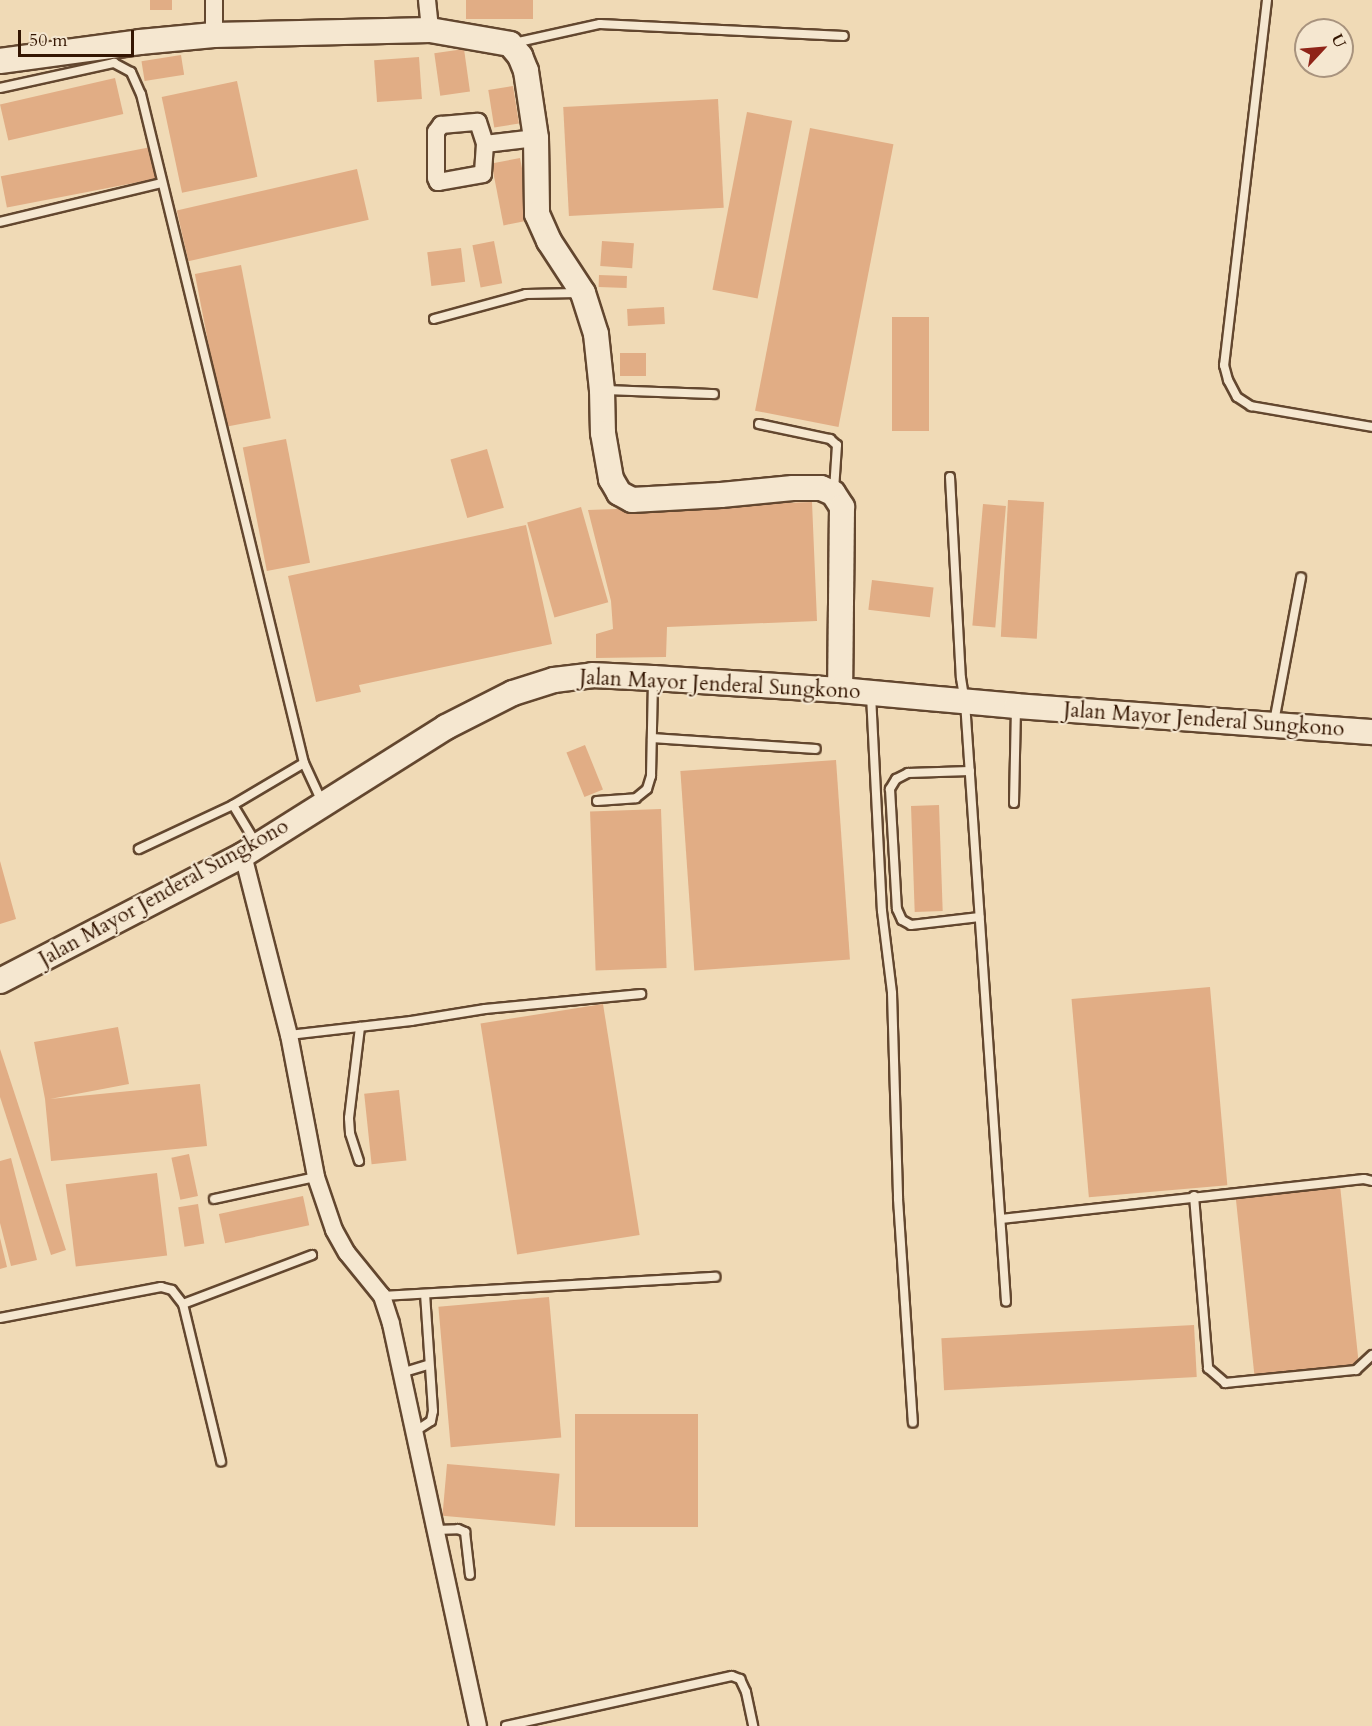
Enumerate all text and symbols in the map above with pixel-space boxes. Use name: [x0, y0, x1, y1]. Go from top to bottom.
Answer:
scale bar: [21, 18, 136, 56]
north arrow: [1294, 18, 1354, 78]
text: 50 m: [29, 28, 68, 53]
text: U: [1326, 30, 1351, 52]
street label: Jalan Mayor Jenderal Sungkono: [579, 665, 861, 705]
street label: Jalan Mayor Jenderal Sungkono: [1063, 698, 1345, 742]
street label: Jalan Mayor Jenderal Sungkono: [35, 814, 293, 972]

